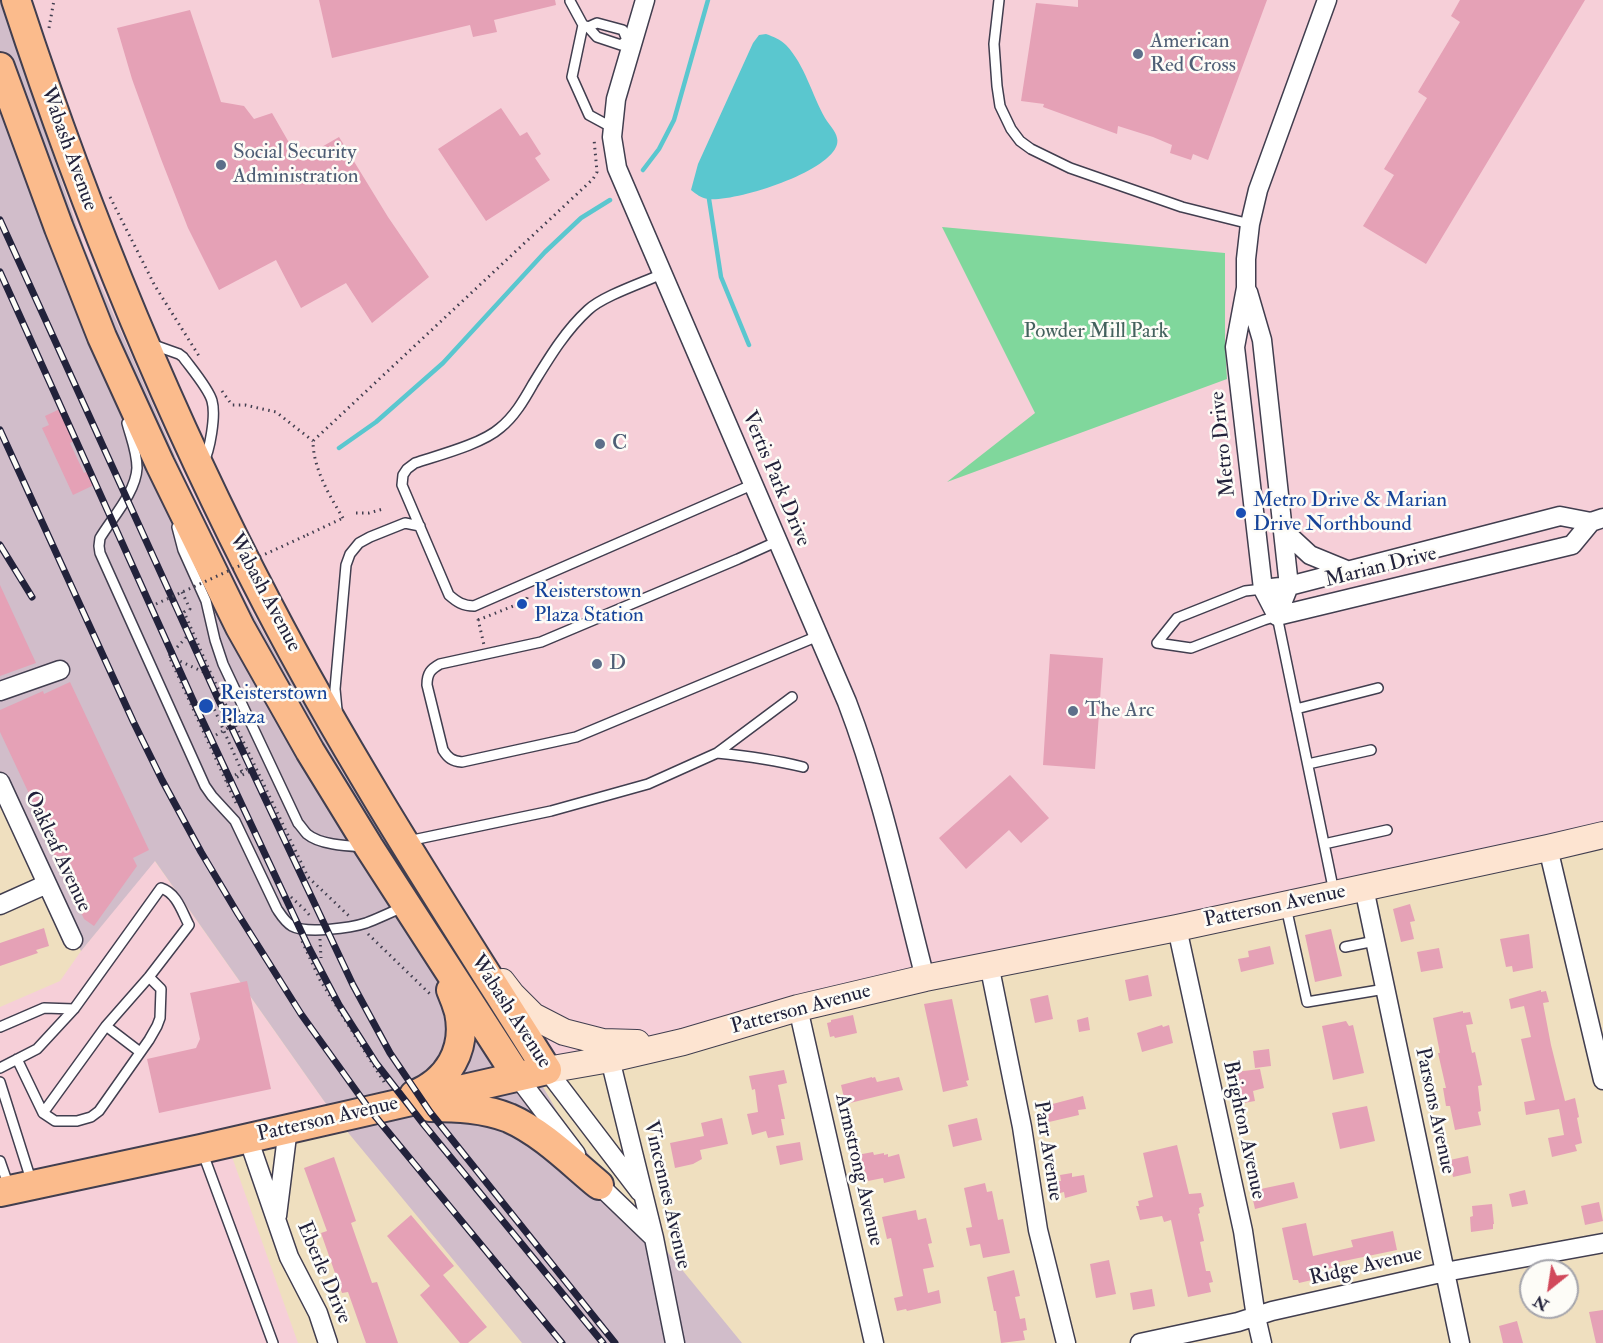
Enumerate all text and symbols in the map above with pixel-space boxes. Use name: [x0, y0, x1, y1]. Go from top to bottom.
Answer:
place label: American Red Cross: [1150, 29, 1236, 79]
marker: American Red Cross: [1131, 47, 1145, 61]
street label: Wabash Avenue: [34, 83, 102, 215]
place label: Social Security Administration: [233, 140, 359, 190]
marker: Social Security Administration: [214, 158, 228, 172]
park label: Powder Mill Park: [1023, 319, 1169, 345]
street label: Metro Drive: [1206, 390, 1242, 498]
street label: Vertis Park Drive: [735, 408, 815, 550]
place label: C: [612, 431, 627, 457]
marker: C: [593, 437, 607, 451]
place label: Metro Drive & Marian Drive Northbound: [1253, 488, 1447, 538]
marker: Metro Drive & Marian Drive Northbound: [1234, 506, 1248, 520]
street label: Wabash Avenue: [222, 529, 306, 657]
street label: Marian Drive: [1323, 542, 1439, 594]
place label: Reisterstown Plaza Station: [534, 579, 644, 629]
marker: Reisterstown Plaza Station: [515, 597, 529, 611]
place label: D: [609, 651, 626, 677]
marker: D: [590, 657, 604, 671]
place label: Reisterstown Plaza: [220, 681, 328, 731]
marker: Reisterstown Plaza: [197, 697, 215, 715]
place label: The Arc: [1085, 698, 1154, 724]
marker: The Arc: [1066, 704, 1080, 718]
street label: Oakleaf Avenue: [18, 788, 96, 916]
street label: Patterson Avenue: [1202, 880, 1348, 934]
street label: Wabash Avenue: [464, 950, 556, 1074]
street label: Patterson Avenue: [728, 979, 874, 1041]
street label: Parsons Avenue: [1408, 1045, 1460, 1177]
street label: Brighton Avenue: [1216, 1058, 1270, 1202]
street label: Armstrong Avenue: [828, 1091, 888, 1249]
street label: Patterson Avenue: [255, 1092, 401, 1148]
street label: Parr Avenue: [1027, 1099, 1067, 1203]
street label: Vincennes Avenue: [637, 1118, 695, 1272]
street label: Eberle Drive: [290, 1218, 356, 1328]
street label: Ridge Avenue: [1307, 1242, 1425, 1292]
north arrow: [1519, 1259, 1579, 1319]
text: N: [1530, 1291, 1552, 1315]

